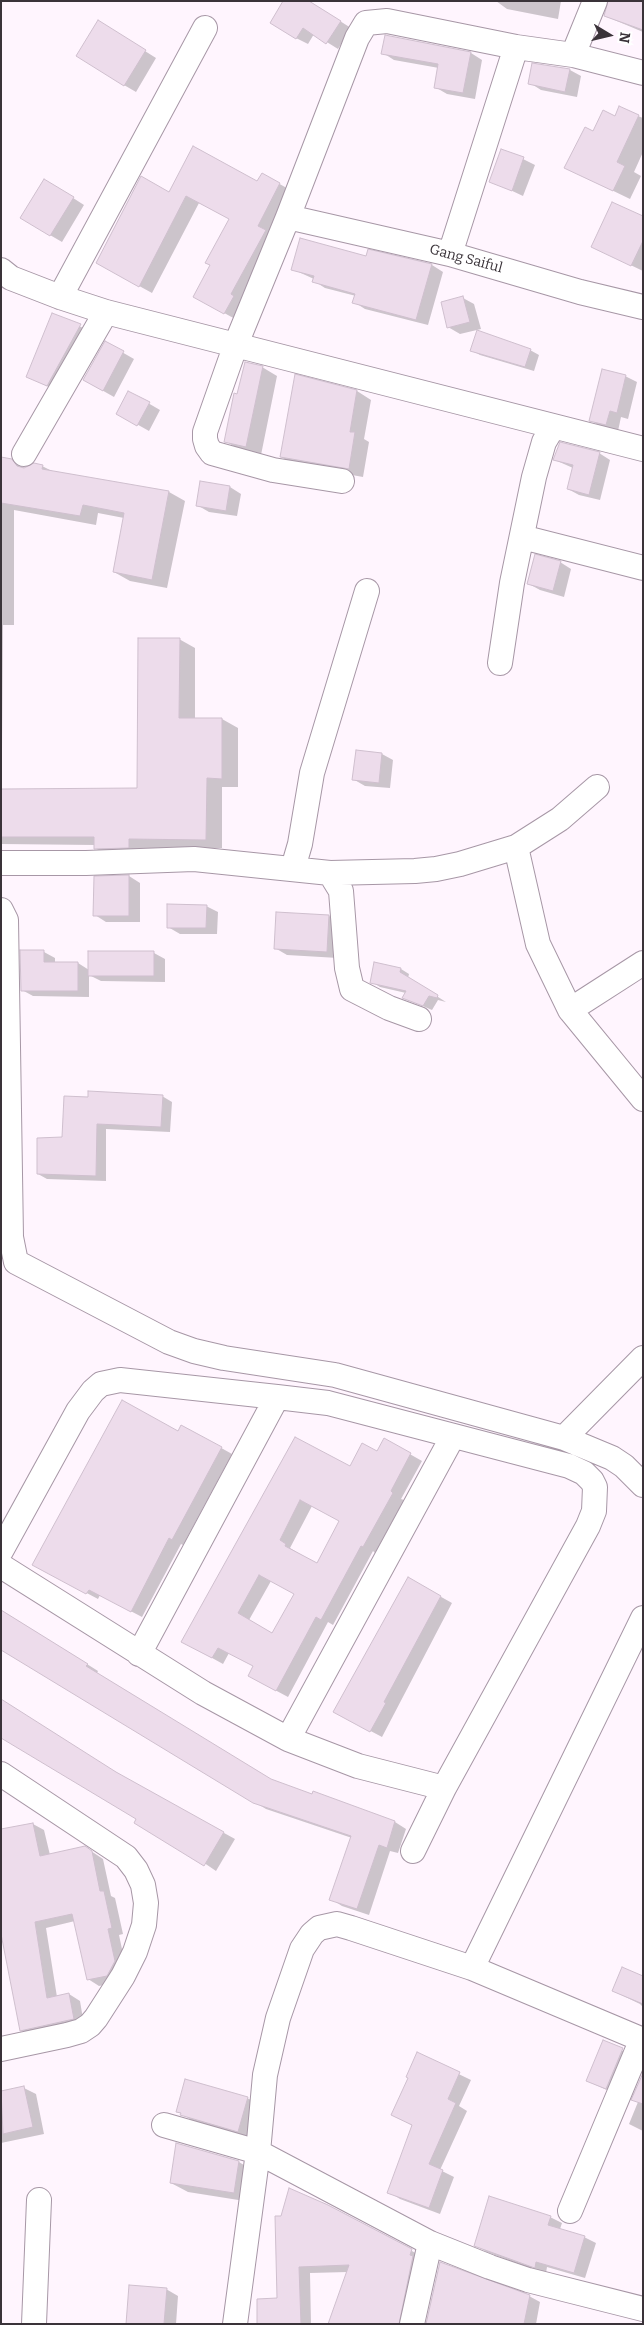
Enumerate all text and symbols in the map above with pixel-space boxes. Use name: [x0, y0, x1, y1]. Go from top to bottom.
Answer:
north arrow: [584, 10, 634, 60]
text: N: [615, 31, 634, 44]
street label: Gang Saiful: [428, 241, 504, 277]

